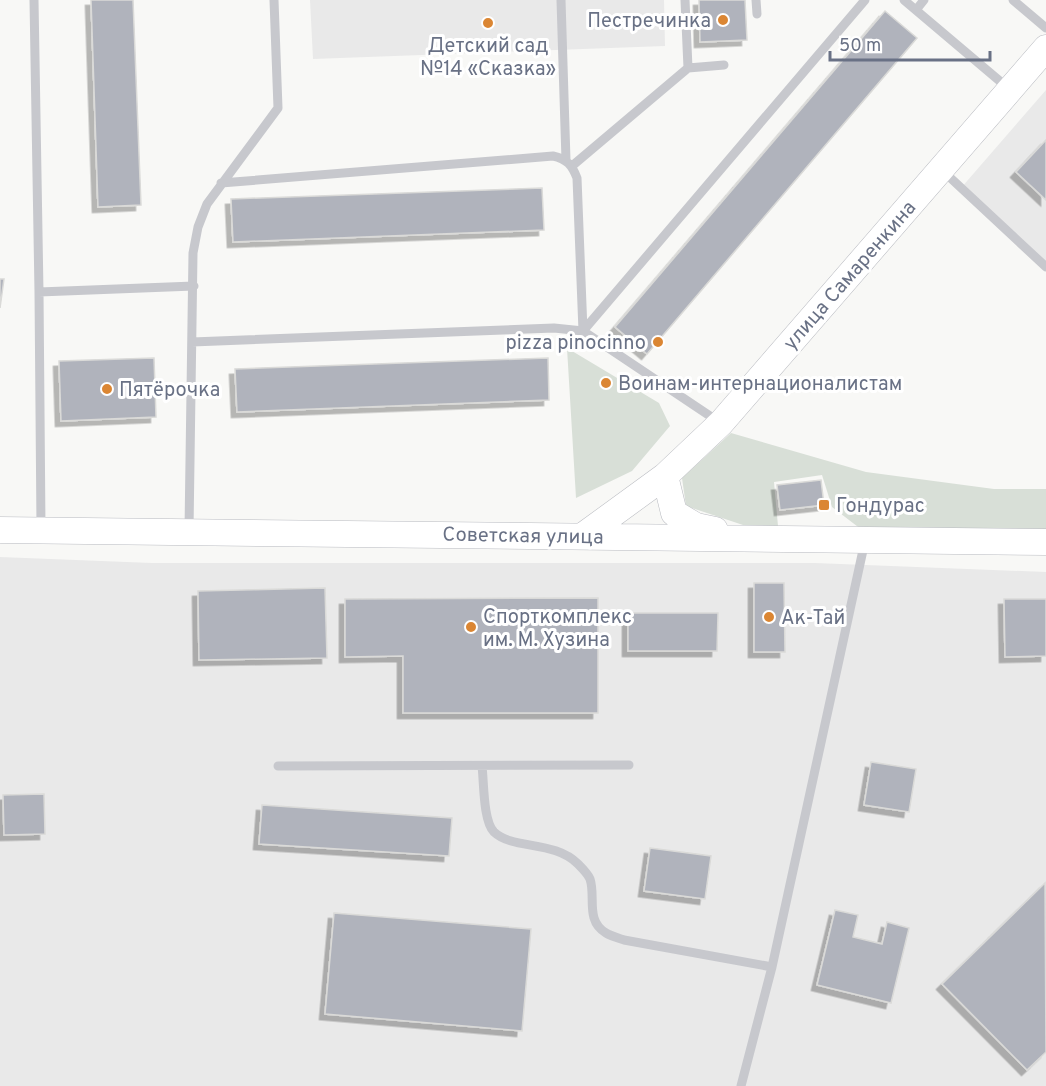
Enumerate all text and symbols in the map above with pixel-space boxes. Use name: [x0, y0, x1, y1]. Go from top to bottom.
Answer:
place label: Пестречинка: [587, 9, 711, 35]
marker: Пестречинка: [716, 13, 730, 27]
marker: Детский сад №14 «Сказка»: [481, 16, 495, 30]
scale bar: [830, 24, 990, 62]
place label: Детский сад №14 «Сказка»: [420, 34, 556, 83]
text: 50 m: [839, 35, 881, 58]
street label: улица Самаренкина: [778, 196, 923, 357]
place label: pizza pinocinno: [505, 331, 646, 357]
marker: pizza pinocinno: [651, 335, 665, 349]
place label: Воинам-интернационалистам: [618, 372, 902, 398]
marker: Воинам-интернационалистам: [599, 376, 613, 390]
place label: Пятёрочка: [119, 378, 220, 404]
marker: Пятёрочка: [100, 382, 114, 396]
place label: Гондурас: [836, 494, 925, 520]
marker: Гондурас: [817, 498, 831, 512]
street label: Советская улица: [442, 523, 604, 551]
place label: Спорткомплекс им. М. Хузина: [483, 605, 632, 654]
place label: Ак-Тай: [781, 606, 845, 632]
marker: Ак-Тай: [762, 610, 776, 624]
marker: Спорткомплекс им. М. Хузина: [464, 620, 478, 634]

